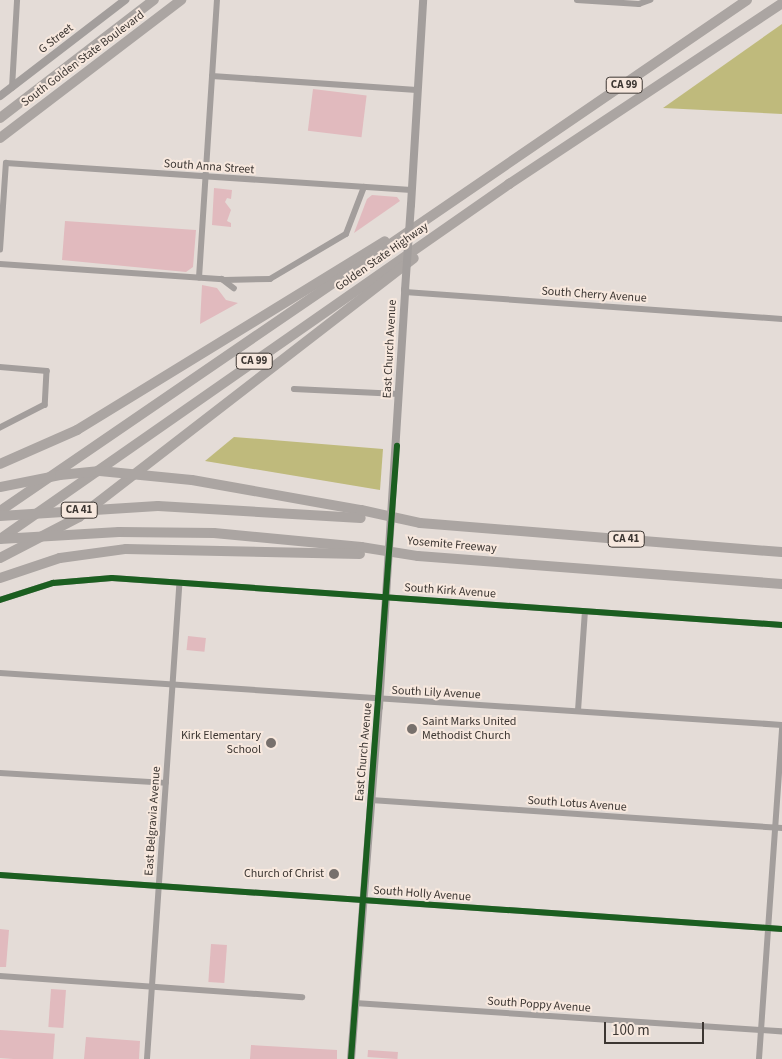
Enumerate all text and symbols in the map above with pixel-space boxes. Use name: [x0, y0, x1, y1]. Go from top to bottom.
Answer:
street label: South Golden State Boulevard: [19, 8, 147, 110]
street label: G Street: [36, 21, 76, 57]
road number: CA 99: [605, 76, 643, 94]
street label: South Anna Street: [163, 157, 255, 177]
street label: Golden State Highway: [333, 220, 431, 294]
street label: South Cherry Avenue: [541, 284, 647, 306]
street label: East Church Avenue: [380, 299, 400, 399]
road number: CA 99: [235, 352, 273, 370]
road number: CA 41: [60, 502, 98, 518]
road number: CA 41: [607, 530, 645, 548]
street label: Yosemite Freeway: [407, 534, 497, 556]
street label: South Kirk Avenue: [404, 581, 496, 601]
street label: South Lily Avenue: [391, 683, 481, 703]
street label: East Church Avenue: [353, 702, 375, 802]
place label: Saint Marks United Methodist Church: [422, 715, 516, 743]
marker: Saint Marks United Methodist Church: [406, 723, 418, 735]
place label: Kirk Elementary School: [181, 729, 261, 757]
marker: Kirk Elementary School: [265, 737, 277, 749]
street label: East Belgravia Avenue: [142, 766, 164, 876]
street label: South Lotus Avenue: [527, 793, 627, 815]
place label: Church of Christ: [244, 867, 324, 881]
marker: Church of Christ: [328, 868, 340, 880]
street label: South Holly Avenue: [373, 883, 471, 905]
street label: South Poppy Avenue: [487, 994, 591, 1016]
scale bar: [607, 1012, 707, 1044]
text: 100 m: [612, 1020, 650, 1041]

